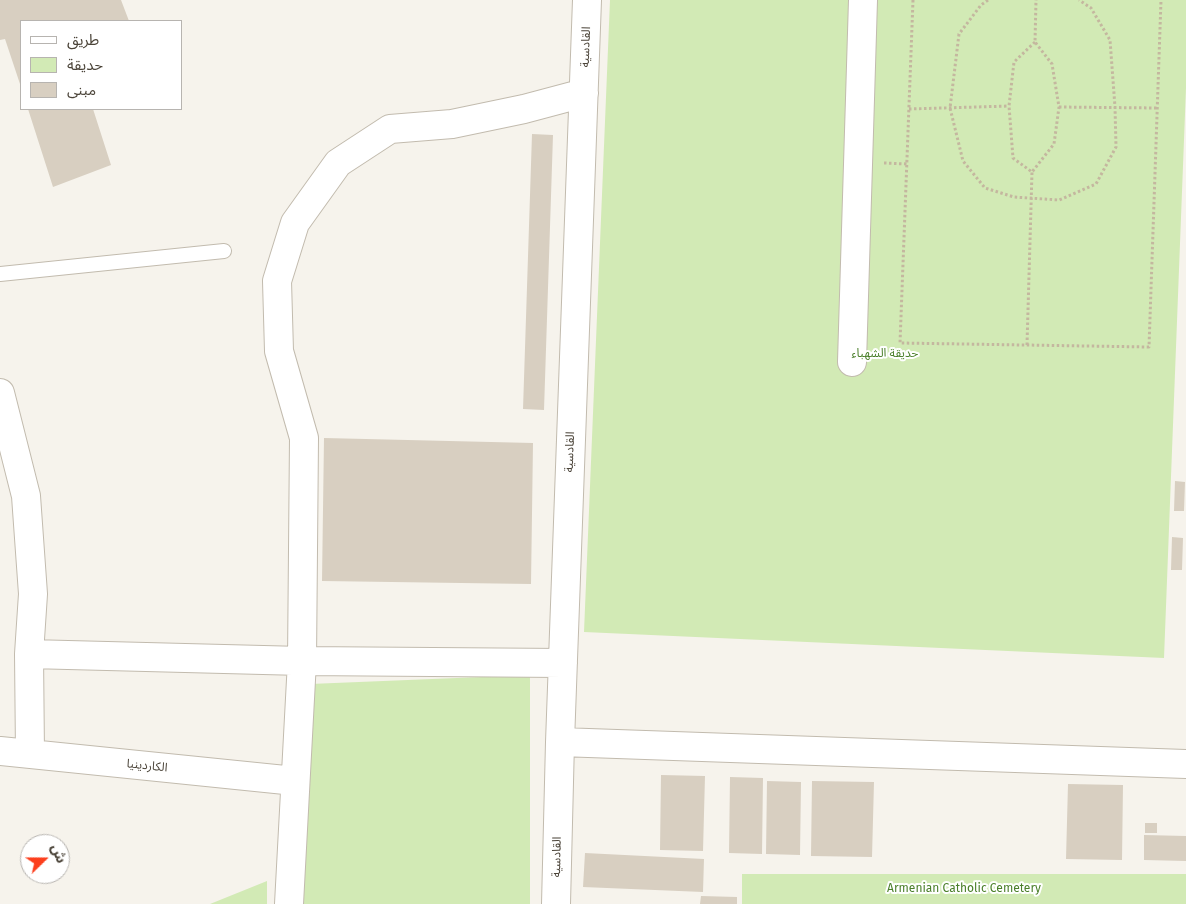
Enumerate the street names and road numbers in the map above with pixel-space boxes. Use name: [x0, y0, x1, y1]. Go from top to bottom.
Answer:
street label: القادسية: [578, 26, 594, 68]
street label: القادسية: [562, 431, 578, 473]
street label: الكاردينيا: [126, 757, 168, 775]
street label: القادسية: [549, 836, 565, 878]

